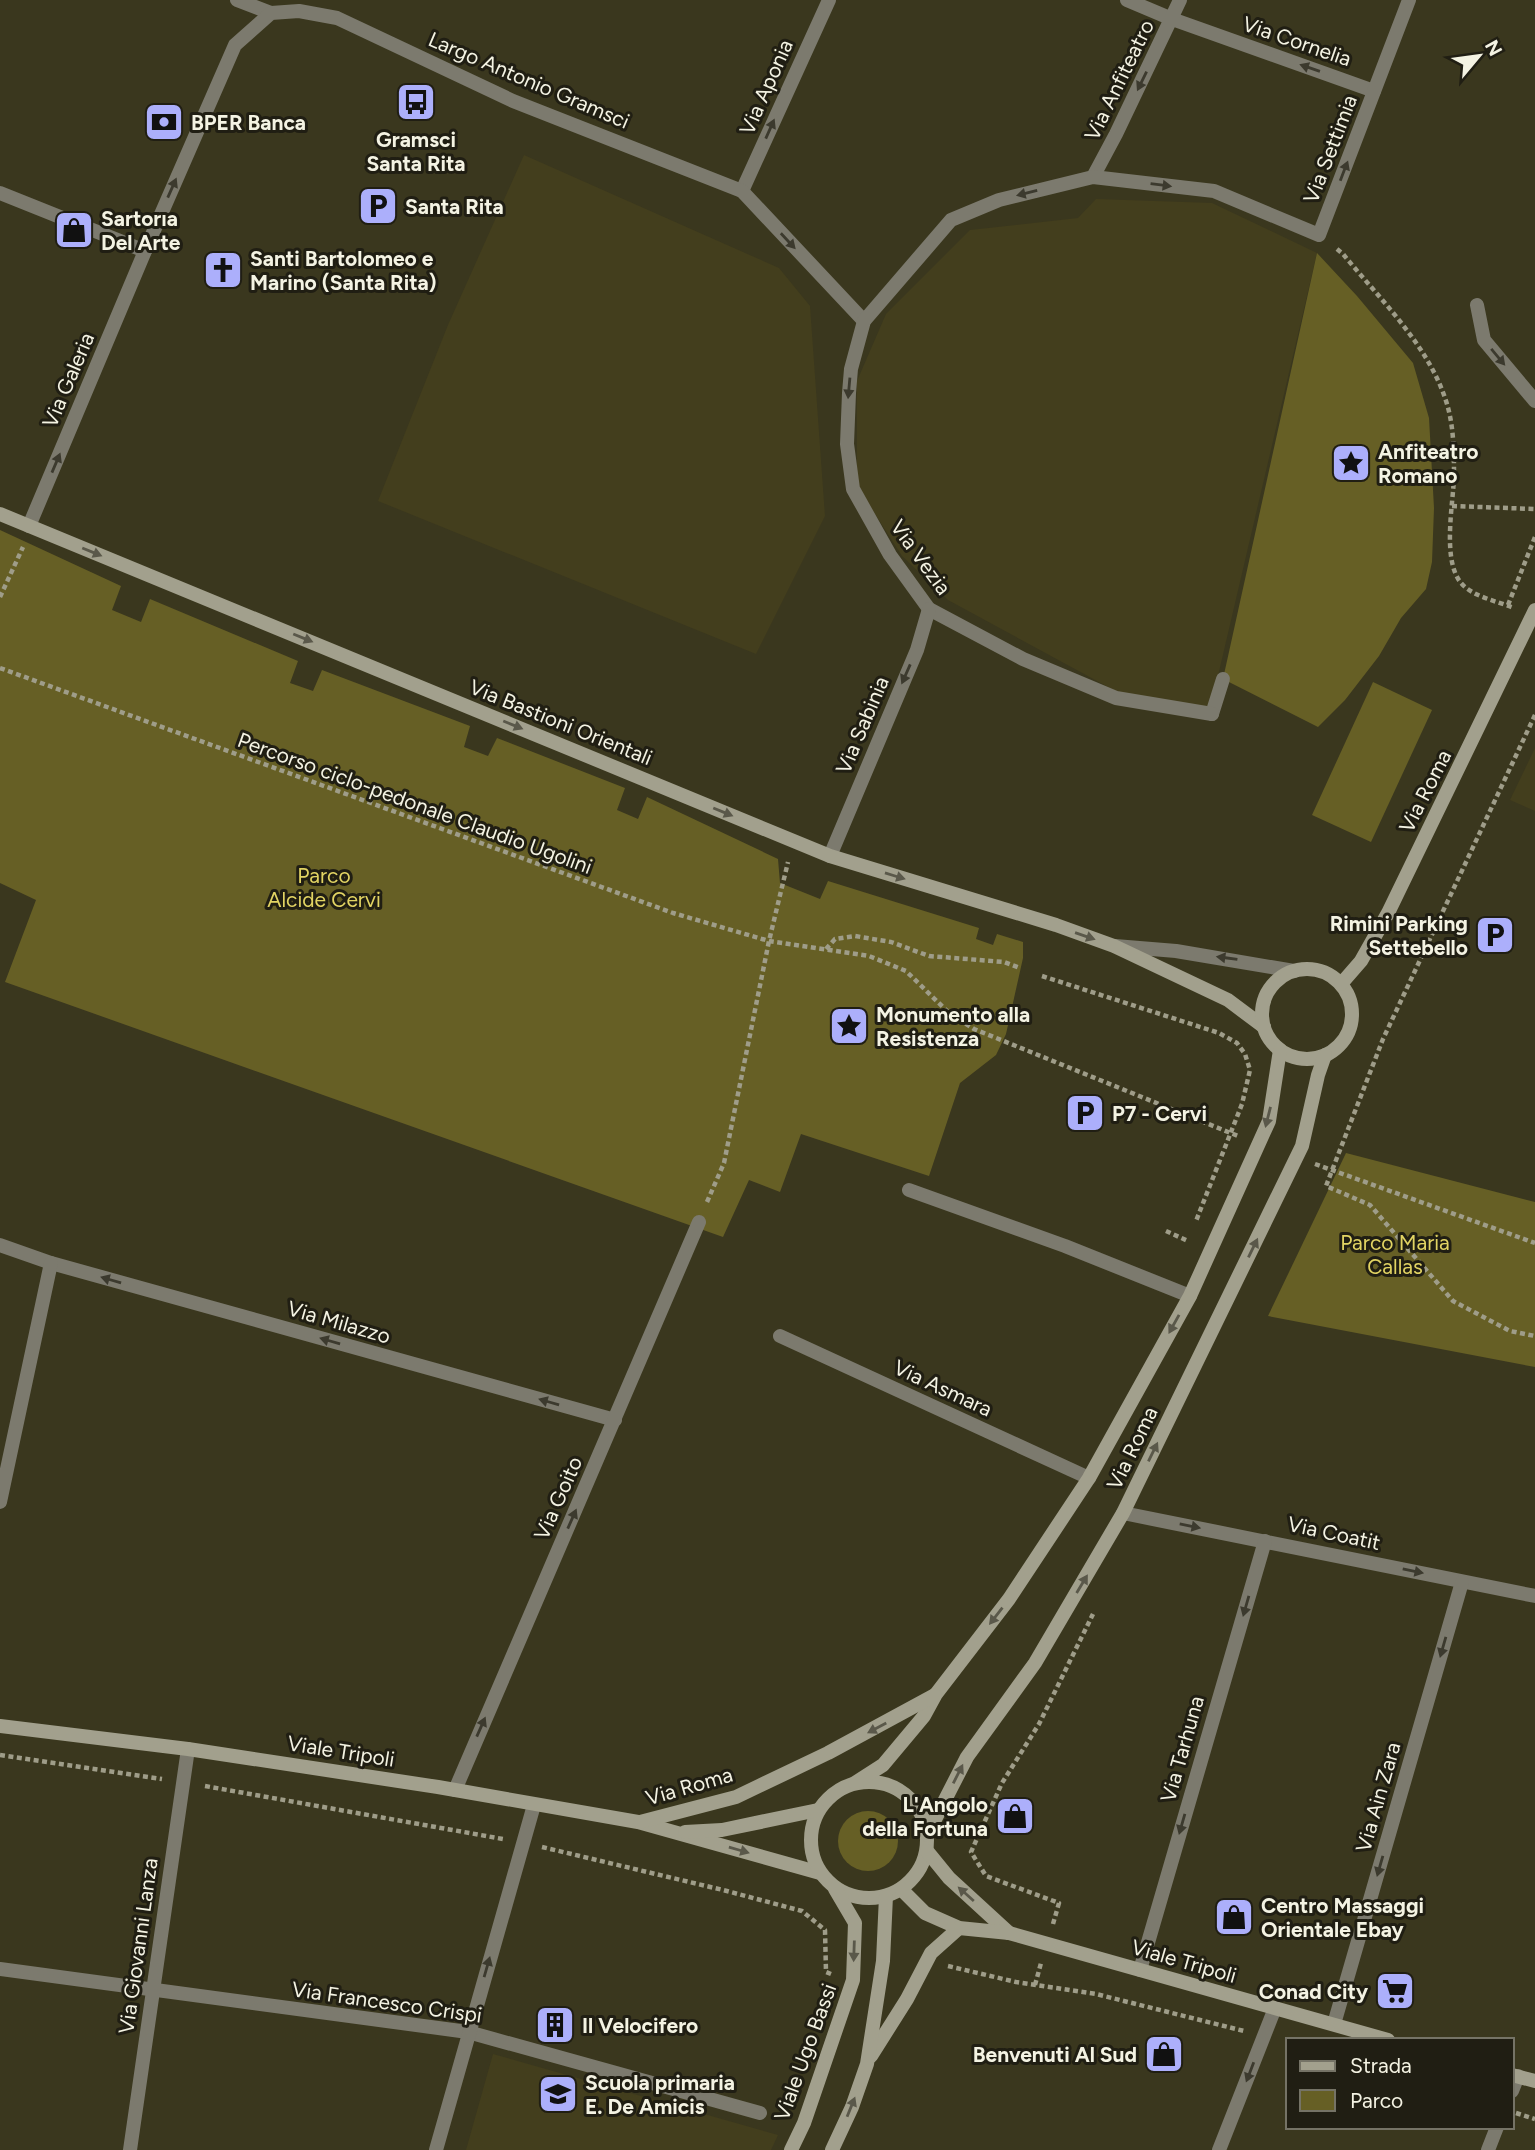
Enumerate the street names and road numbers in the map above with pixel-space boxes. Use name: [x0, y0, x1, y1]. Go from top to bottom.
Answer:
street label: Via Cornelia: [1239, 11, 1355, 71]
street label: Via Anfiteatro: [1079, 16, 1159, 144]
street label: Largo Antonio Gramsci: [425, 26, 633, 134]
street label: Via Aponia: [734, 36, 798, 138]
street label: Via Settimia: [1298, 91, 1362, 207]
street label: Via Galeria: [37, 329, 99, 431]
street label: Via Vezia: [885, 515, 957, 599]
street label: Via Sabinia: [830, 673, 894, 777]
street label: Via Bastioni Orientali: [466, 674, 656, 770]
street label: Percorso ciclo-pedonale Claudio Ugolini: [234, 727, 596, 879]
street label: Via Roma: [1394, 746, 1456, 836]
street label: Via Milazzo: [285, 1295, 393, 1349]
street label: Via Asmara: [890, 1354, 996, 1422]
street label: Via Roma: [1101, 1402, 1163, 1494]
street label: Via Goito: [529, 1453, 587, 1543]
street label: Via Coatit: [1285, 1511, 1383, 1555]
street label: Via Tarhuna: [1155, 1693, 1209, 1805]
street label: Viale Tripoli: [286, 1730, 396, 1772]
street label: Via Ain Zara: [1350, 1739, 1406, 1855]
street label: Via Roma: [643, 1762, 735, 1810]
street label: Via Giovanni Lanza: [113, 1856, 163, 2036]
street label: Viale Tripoli: [1129, 1934, 1239, 1988]
street label: Via Francesco Crispi: [290, 1976, 484, 2028]
street label: Viale Ugo Bassi: [769, 1980, 841, 2124]

